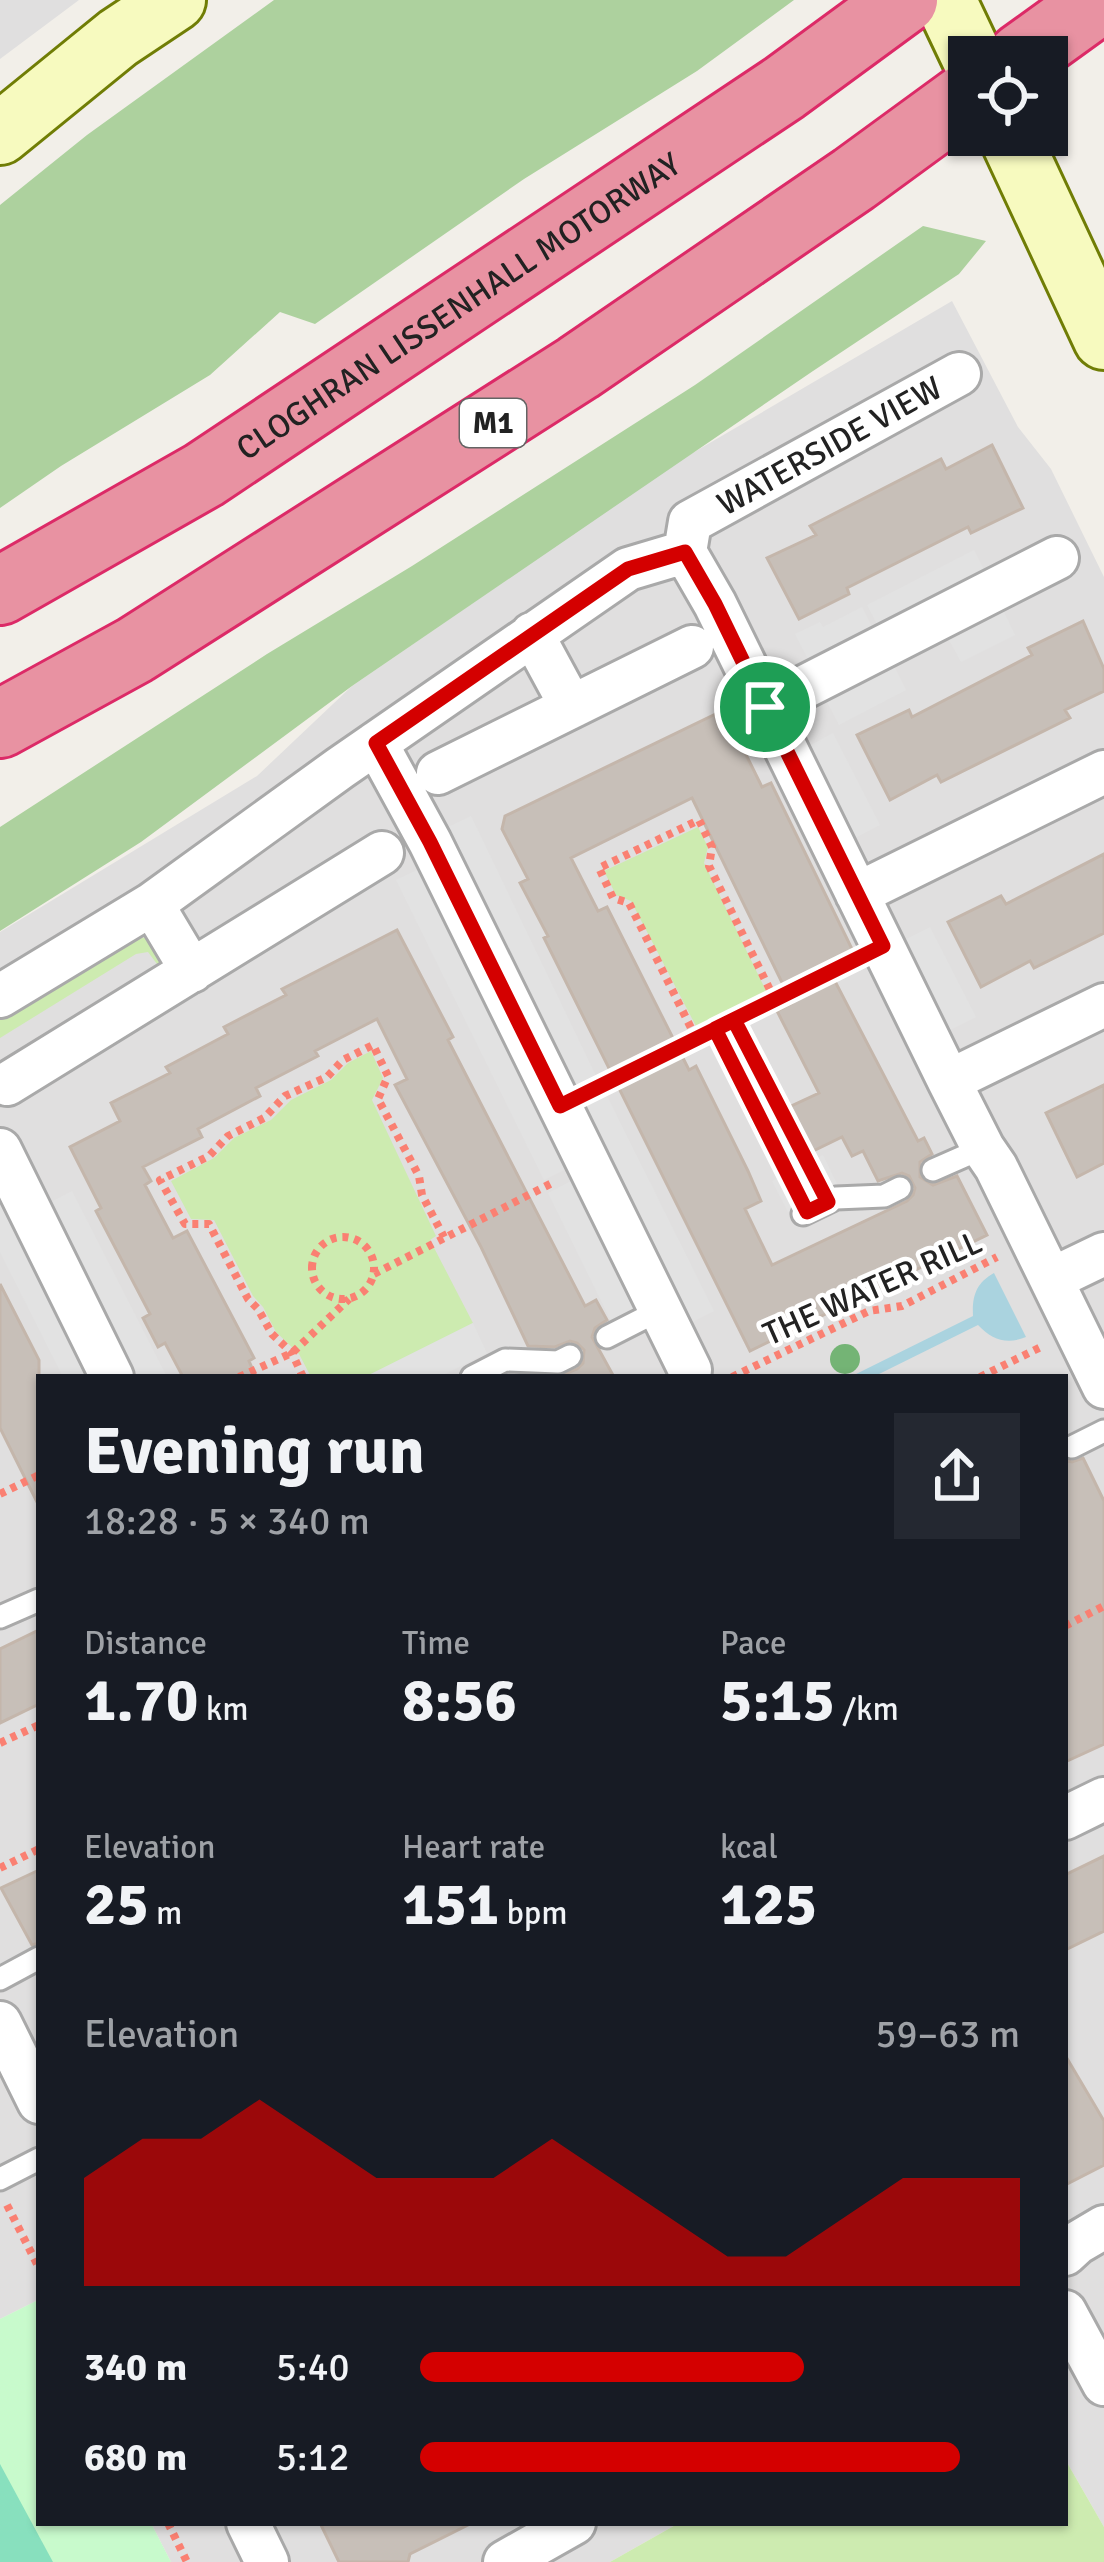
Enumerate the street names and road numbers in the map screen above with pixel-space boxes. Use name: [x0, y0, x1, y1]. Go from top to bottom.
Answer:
street label: CLOGHRAN LISSENHALL MOTORWAY: [229, 144, 689, 470]
street label: WATERSIDE VIEW: [710, 368, 949, 525]
road number: M1: [460, 399, 526, 447]
street label: THE WATER RILL: [757, 1222, 988, 1355]

